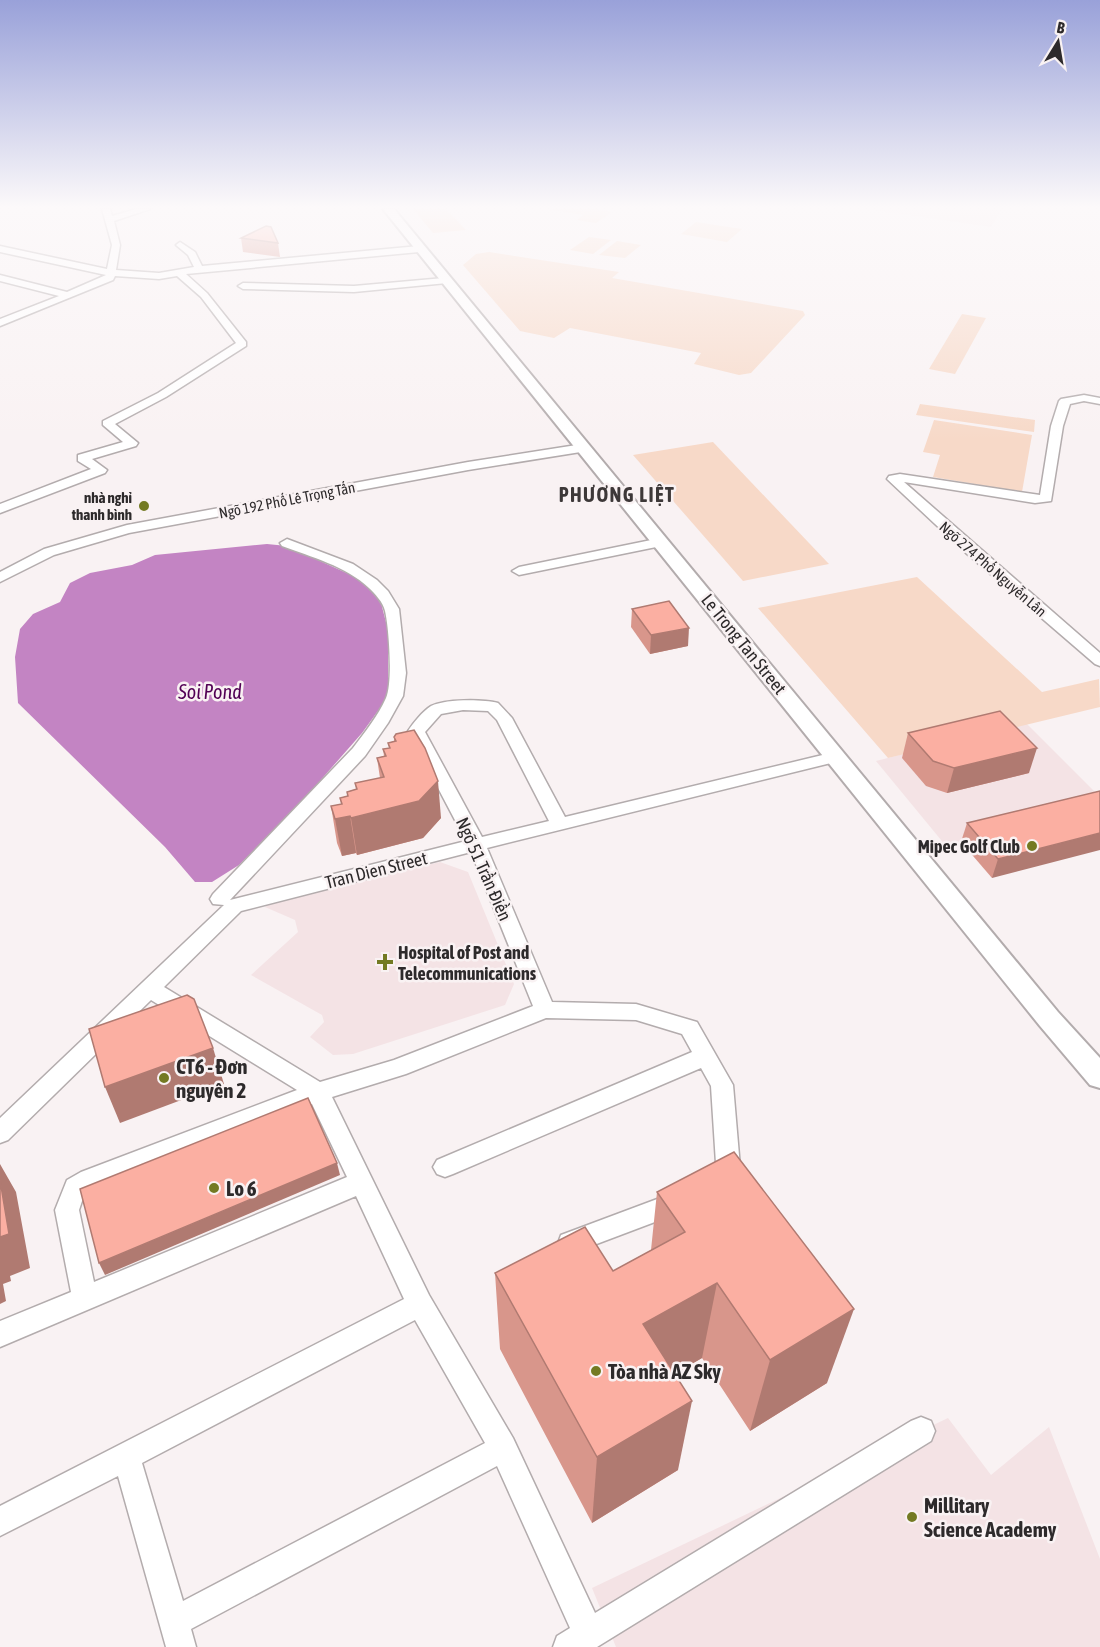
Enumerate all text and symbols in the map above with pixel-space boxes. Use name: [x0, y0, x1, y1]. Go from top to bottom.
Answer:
north arrow: [1028, 12, 1088, 72]
text: B: [1055, 18, 1067, 37]
street label: Ngõ 192 Phố Lê Trọng Tấn: [217, 478, 357, 522]
district label: PHƯƠNG LIỆT: [559, 483, 675, 506]
place label: nhà nghỉ thanh bình: [71, 489, 133, 523]
marker: nhà nghỉ thanh bình: [137, 499, 151, 513]
street label: Ngõ 274 Phố Nguyễn Lân: [936, 518, 1050, 620]
street label: Le Trong Tan Street: [697, 590, 791, 698]
water label: Soi Pond: [177, 680, 242, 703]
street label: Ngõ 51 Trần Điền: [452, 814, 517, 924]
place label: Mipec Golf Club: [918, 836, 1020, 857]
marker: Mipec Golf Club: [1025, 839, 1039, 853]
street label: Tran Dien Street: [323, 847, 429, 893]
place label: Hospital of Post and Telecommunications: [398, 942, 537, 984]
marker: Hospital of Post and Telecommunications: [376, 953, 394, 971]
place label: CT6 - Đơn nguyên 2: [176, 1054, 247, 1102]
marker: CT6 - Đơn nguyên 2: [157, 1071, 171, 1085]
place label: Lo 6: [226, 1176, 257, 1200]
marker: Lo 6: [207, 1181, 221, 1195]
place label: Tòa nhà AZ Sky: [608, 1359, 721, 1383]
marker: Tòa nhà AZ Sky: [589, 1364, 603, 1378]
place label: Millitary Science Academy: [924, 1493, 1057, 1541]
marker: Millitary Science Academy: [905, 1510, 919, 1524]

